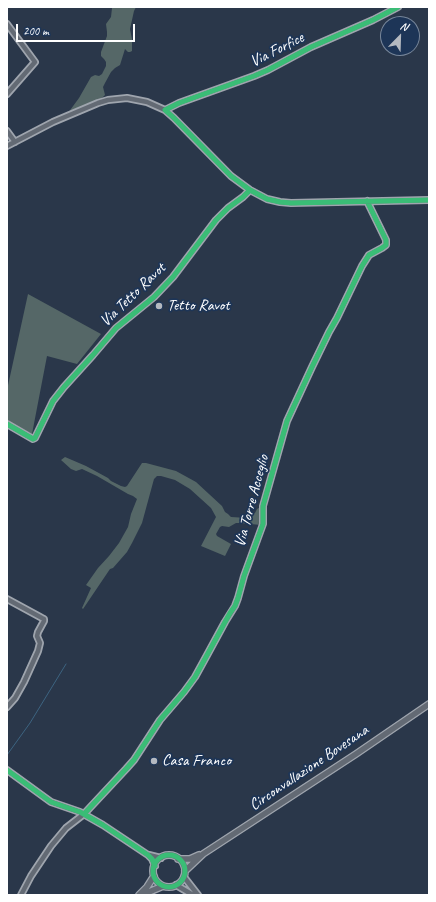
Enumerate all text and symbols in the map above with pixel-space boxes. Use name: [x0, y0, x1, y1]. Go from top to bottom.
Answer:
scale bar: [18, 16, 137, 42]
north arrow: [380, 16, 420, 56]
text: N: [398, 18, 410, 34]
text: 200 m: [23, 23, 49, 39]
street label: Via Forfice: [247, 28, 307, 72]
street label: Via Tetto Ravot: [96, 259, 170, 331]
place label: Tetto Ravot: [167, 296, 230, 316]
marker: Tetto Ravot: [154, 301, 164, 311]
street label: Via Torre Acceglio: [230, 453, 274, 549]
street label: Circonvallazione Bovesana: [246, 721, 372, 815]
place label: Casa Franco: [162, 751, 231, 771]
marker: Casa Franco: [149, 756, 159, 766]

